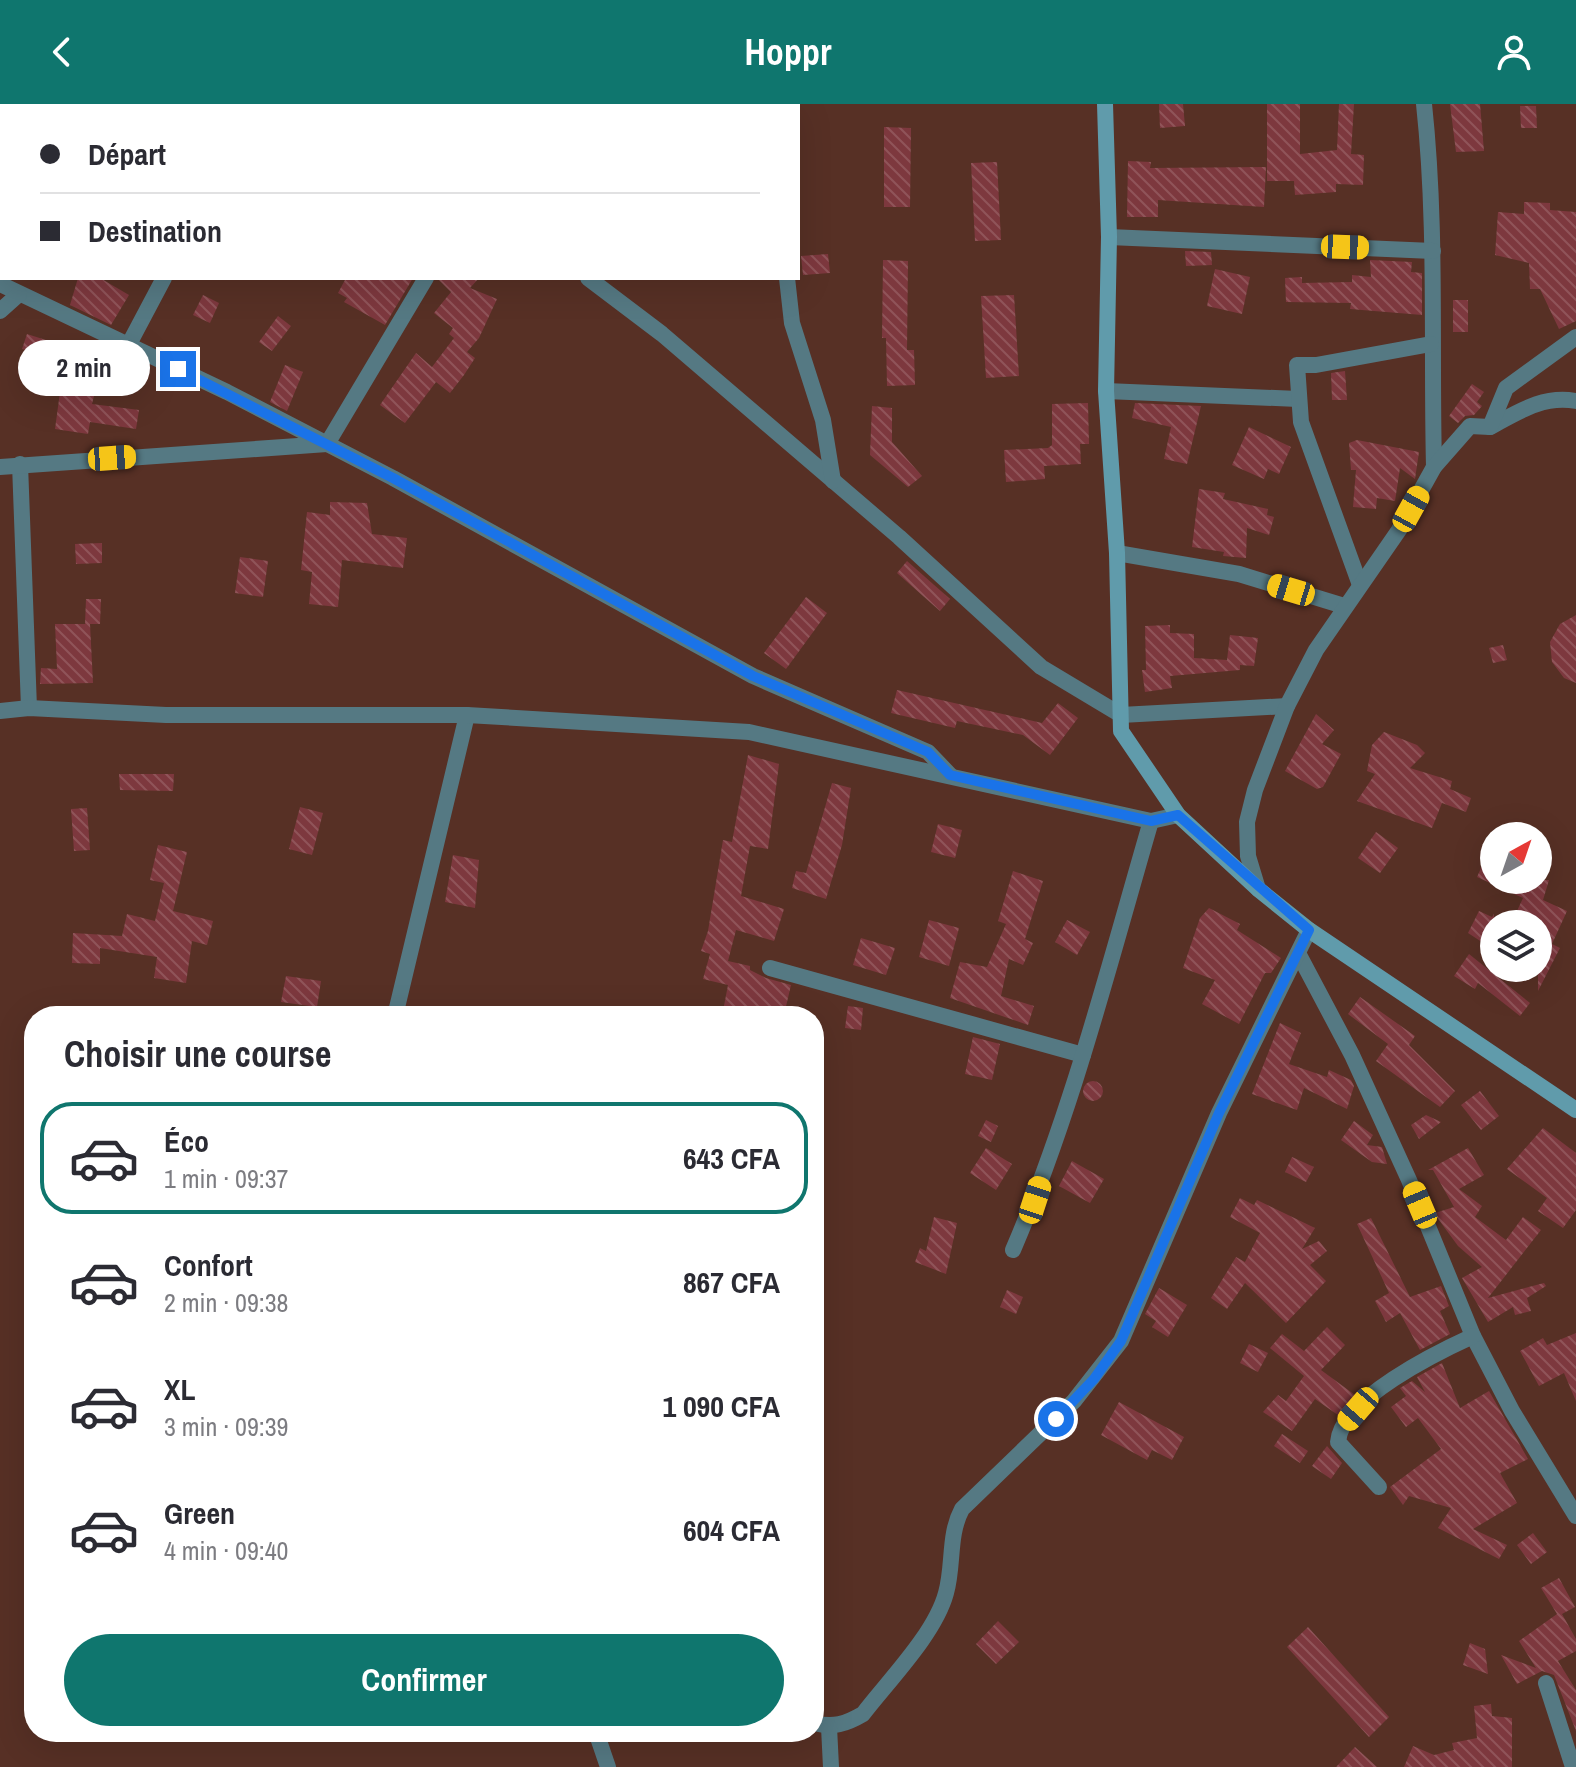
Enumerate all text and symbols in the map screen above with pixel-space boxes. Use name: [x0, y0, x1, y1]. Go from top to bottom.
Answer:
text: Hoppr: [745, 28, 831, 76]
icon: back: [40, 30, 84, 74]
icon: person: [1492, 30, 1536, 74]
text: Départ: [88, 134, 166, 174]
text: Destination: [88, 211, 222, 251]
car: [1321, 234, 1369, 260]
callout: 2 min: [18, 341, 150, 397]
text: 2 min: [56, 350, 112, 385]
route end: [160, 351, 196, 387]
car: [87, 444, 137, 472]
car: [1389, 482, 1433, 536]
car: [1265, 572, 1317, 608]
north arrow: [1480, 822, 1552, 894]
map controls: [1480, 822, 1552, 982]
button: layers: [1480, 910, 1552, 982]
text: Choisir une course: [64, 1030, 331, 1078]
text: Éco: [164, 1121, 209, 1161]
icon: car: [68, 1122, 140, 1194]
text: 643 CFA: [683, 1138, 780, 1178]
text: 1 min · 09:37: [164, 1161, 288, 1196]
car: [1016, 1173, 1054, 1227]
car: [1400, 1178, 1440, 1232]
text: Confort: [164, 1245, 253, 1285]
icon: car: [68, 1246, 140, 1318]
text: 867 CFA: [683, 1262, 780, 1302]
text: 2 min · 09:38: [164, 1285, 288, 1320]
text: XL: [164, 1369, 195, 1409]
icon: car: [68, 1370, 140, 1442]
car: [1333, 1383, 1383, 1435]
text: 1 090 CFA: [662, 1386, 780, 1426]
route start: [1038, 1401, 1074, 1437]
text: 3 min · 09:39: [164, 1409, 288, 1444]
text: Green: [164, 1493, 235, 1533]
icon: car: [68, 1494, 140, 1566]
text: 604 CFA: [683, 1510, 780, 1550]
text: 4 min · 09:40: [164, 1533, 288, 1568]
button: Confirmer: [64, 1634, 784, 1726]

